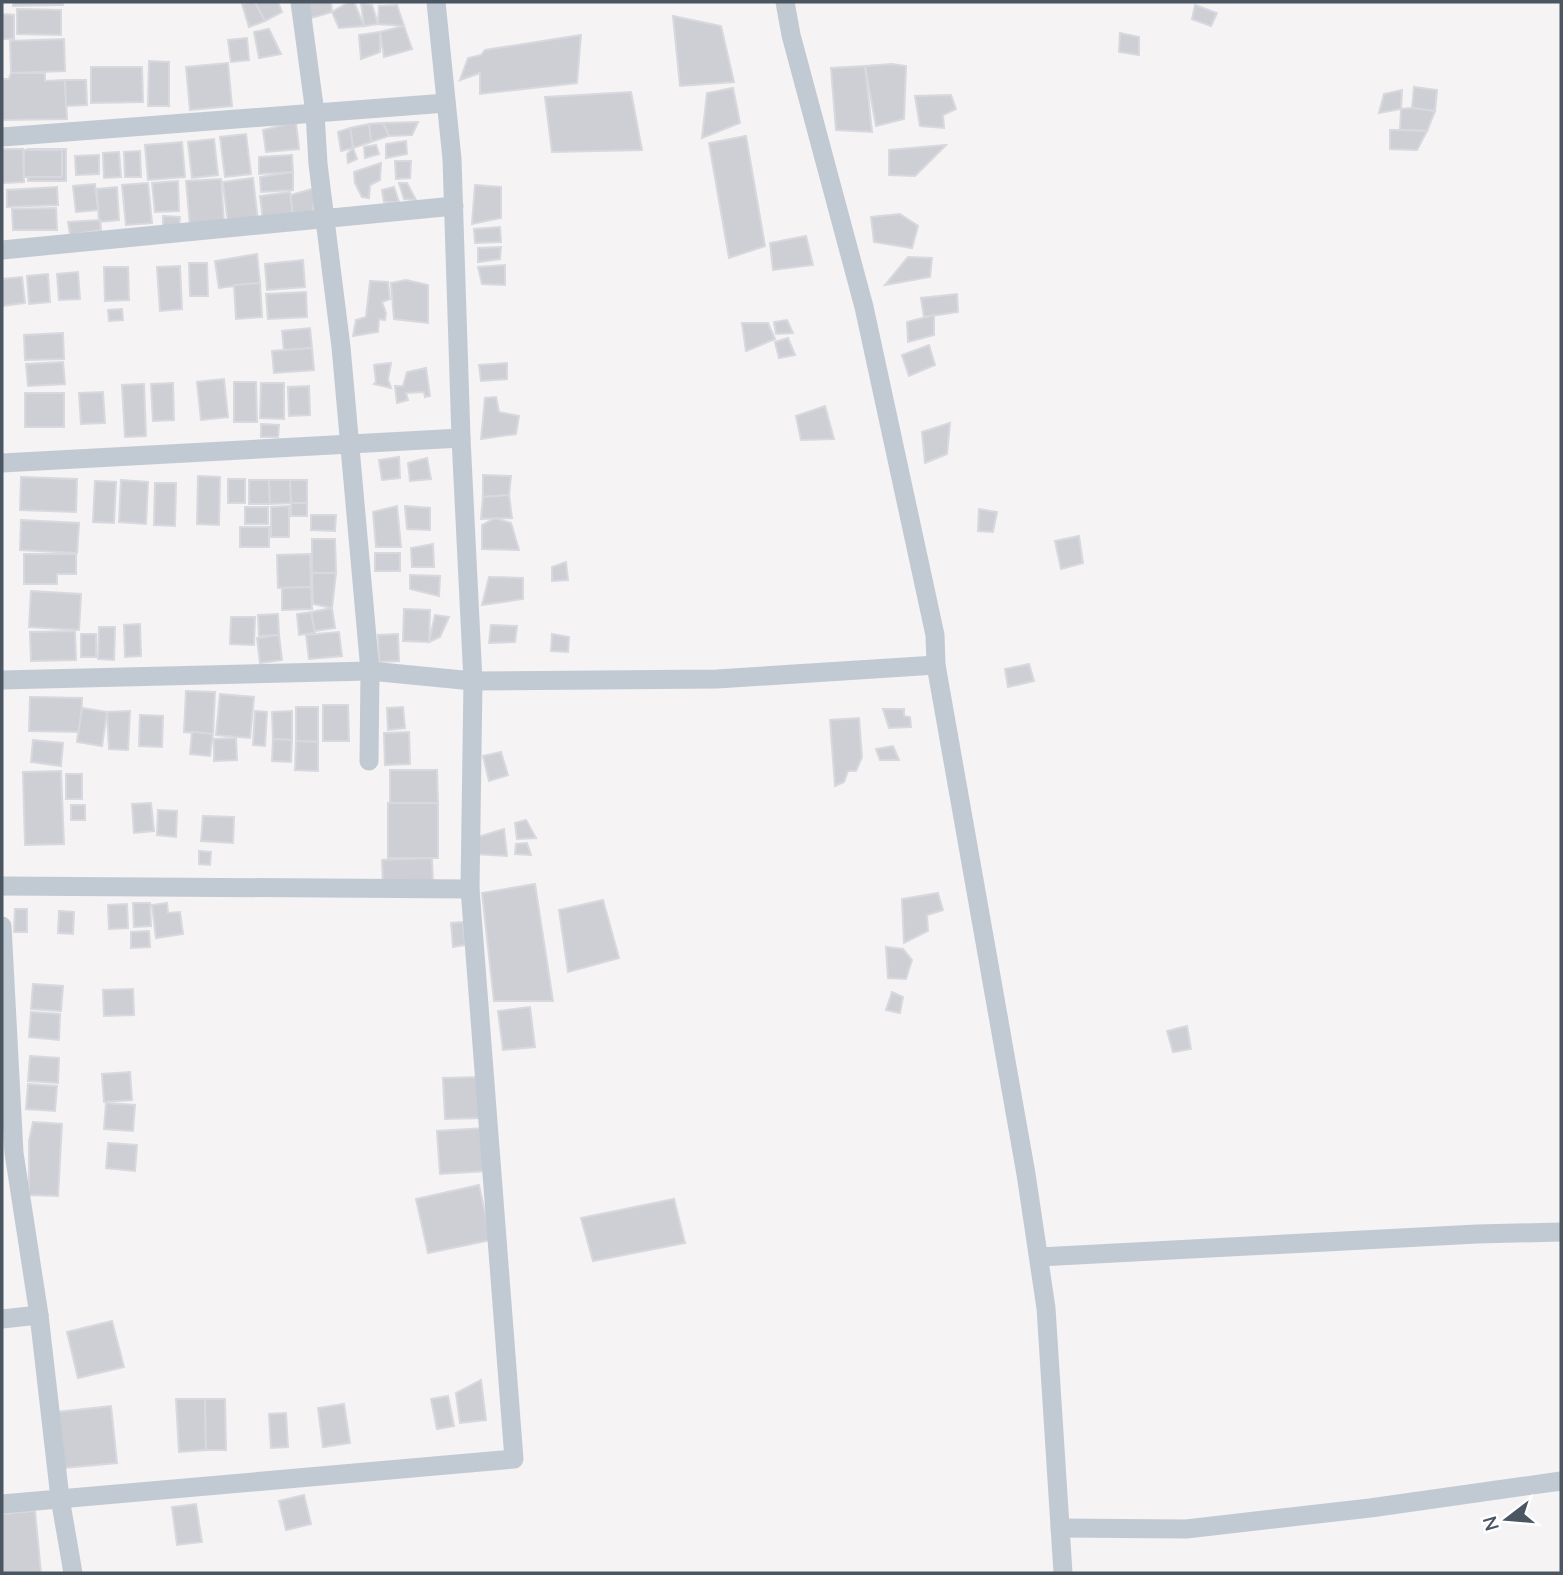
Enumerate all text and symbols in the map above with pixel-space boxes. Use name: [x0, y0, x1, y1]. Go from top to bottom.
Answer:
north arrow: [1472, 1484, 1542, 1554]
text: N: [1477, 1513, 1506, 1534]

